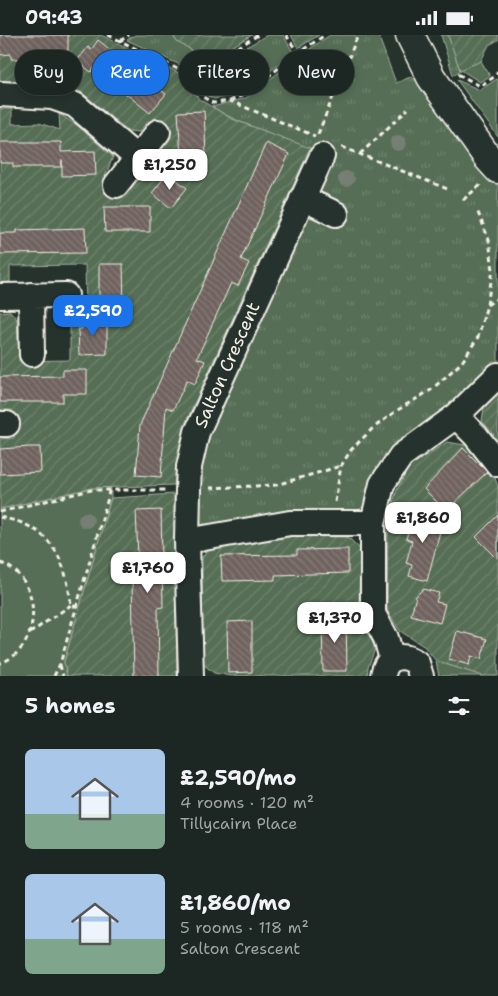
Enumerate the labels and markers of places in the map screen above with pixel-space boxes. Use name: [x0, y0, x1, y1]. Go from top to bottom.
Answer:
pin: £1,250: [129, 149, 211, 191]
pin: £2,590: [52, 295, 134, 337]
pin: £1,860: [382, 501, 464, 544]
pin: £1,760: [107, 551, 189, 594]
pin: £1,370: [294, 601, 376, 644]

